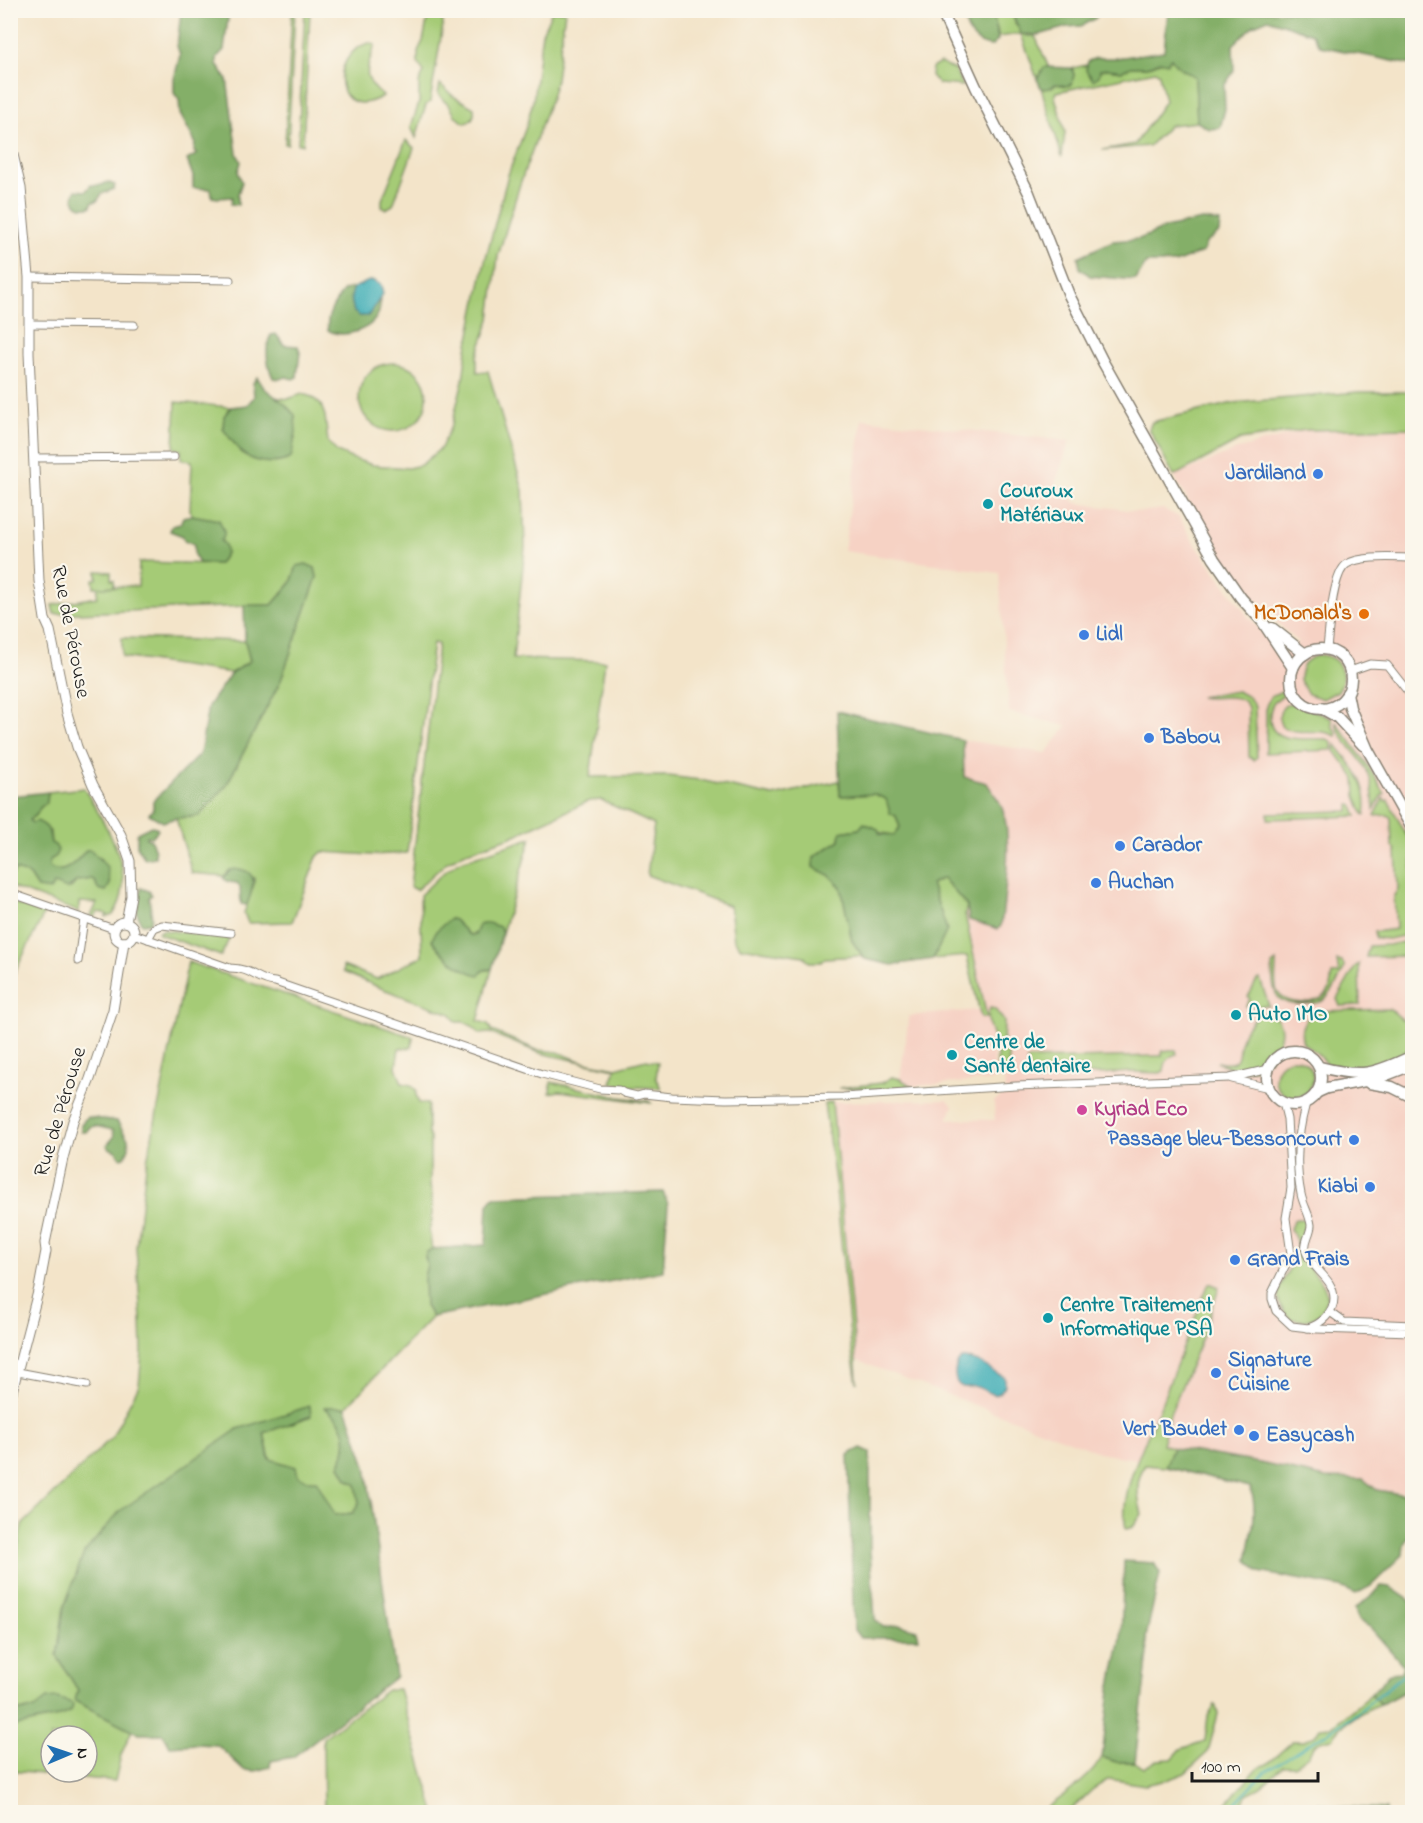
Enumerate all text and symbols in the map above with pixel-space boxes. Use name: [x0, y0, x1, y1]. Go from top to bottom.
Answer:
place label: Jardiland: [1225, 459, 1306, 489]
marker: Jardiland: [1311, 467, 1325, 481]
place label: Couroux Matériaux: [1000, 477, 1084, 531]
marker: Couroux Matériaux: [981, 497, 995, 511]
street label: Rue de Pérouse: [42, 563, 98, 701]
place label: McDonald's: [1254, 599, 1352, 629]
marker: McDonald's: [1357, 607, 1371, 621]
place label: Lidl: [1096, 620, 1123, 650]
marker: Lidl: [1077, 628, 1091, 642]
place label: Babou: [1160, 723, 1220, 753]
marker: Babou: [1142, 731, 1156, 745]
place label: Carador: [1132, 831, 1202, 861]
marker: Carador: [1113, 839, 1127, 853]
place label: Auchan: [1108, 868, 1174, 898]
marker: Auchan: [1089, 876, 1103, 890]
place label: Auto IMO: [1248, 1000, 1328, 1030]
marker: Auto IMO: [1229, 1008, 1243, 1022]
place label: Centre de Santé dentaire: [964, 1028, 1091, 1082]
street label: Rue de Pérouse: [27, 1043, 95, 1181]
marker: Centre de Santé dentaire: [945, 1048, 959, 1062]
place label: Kyriad Eco: [1094, 1095, 1188, 1127]
marker: Kyriad Eco: [1075, 1103, 1089, 1117]
place label: Passage bleu-Bessoncourt: [1108, 1125, 1343, 1157]
marker: Passage bleu-Bessoncourt: [1347, 1133, 1361, 1147]
place label: Kiabi: [1318, 1172, 1358, 1202]
marker: Kiabi: [1363, 1180, 1377, 1194]
place label: Grand Frais: [1247, 1245, 1350, 1275]
marker: Grand Frais: [1228, 1253, 1242, 1267]
place label: Centre Traitement Informatique PSA: [1060, 1291, 1214, 1345]
marker: Centre Traitement Informatique PSA: [1041, 1311, 1055, 1325]
place label: Signature Cuisine: [1228, 1346, 1312, 1400]
marker: Signature Cuisine: [1209, 1366, 1223, 1380]
place label: Vert Baudet: [1122, 1415, 1228, 1445]
place label: Easycash: [1266, 1421, 1354, 1453]
marker: Vert Baudet: [1232, 1423, 1246, 1437]
marker: Easycash: [1247, 1429, 1261, 1443]
north arrow: [39, 1724, 99, 1784]
scale bar: [1192, 1745, 1318, 1783]
text: N: [70, 1748, 94, 1760]
text: 100 m: [1201, 1755, 1241, 1781]

